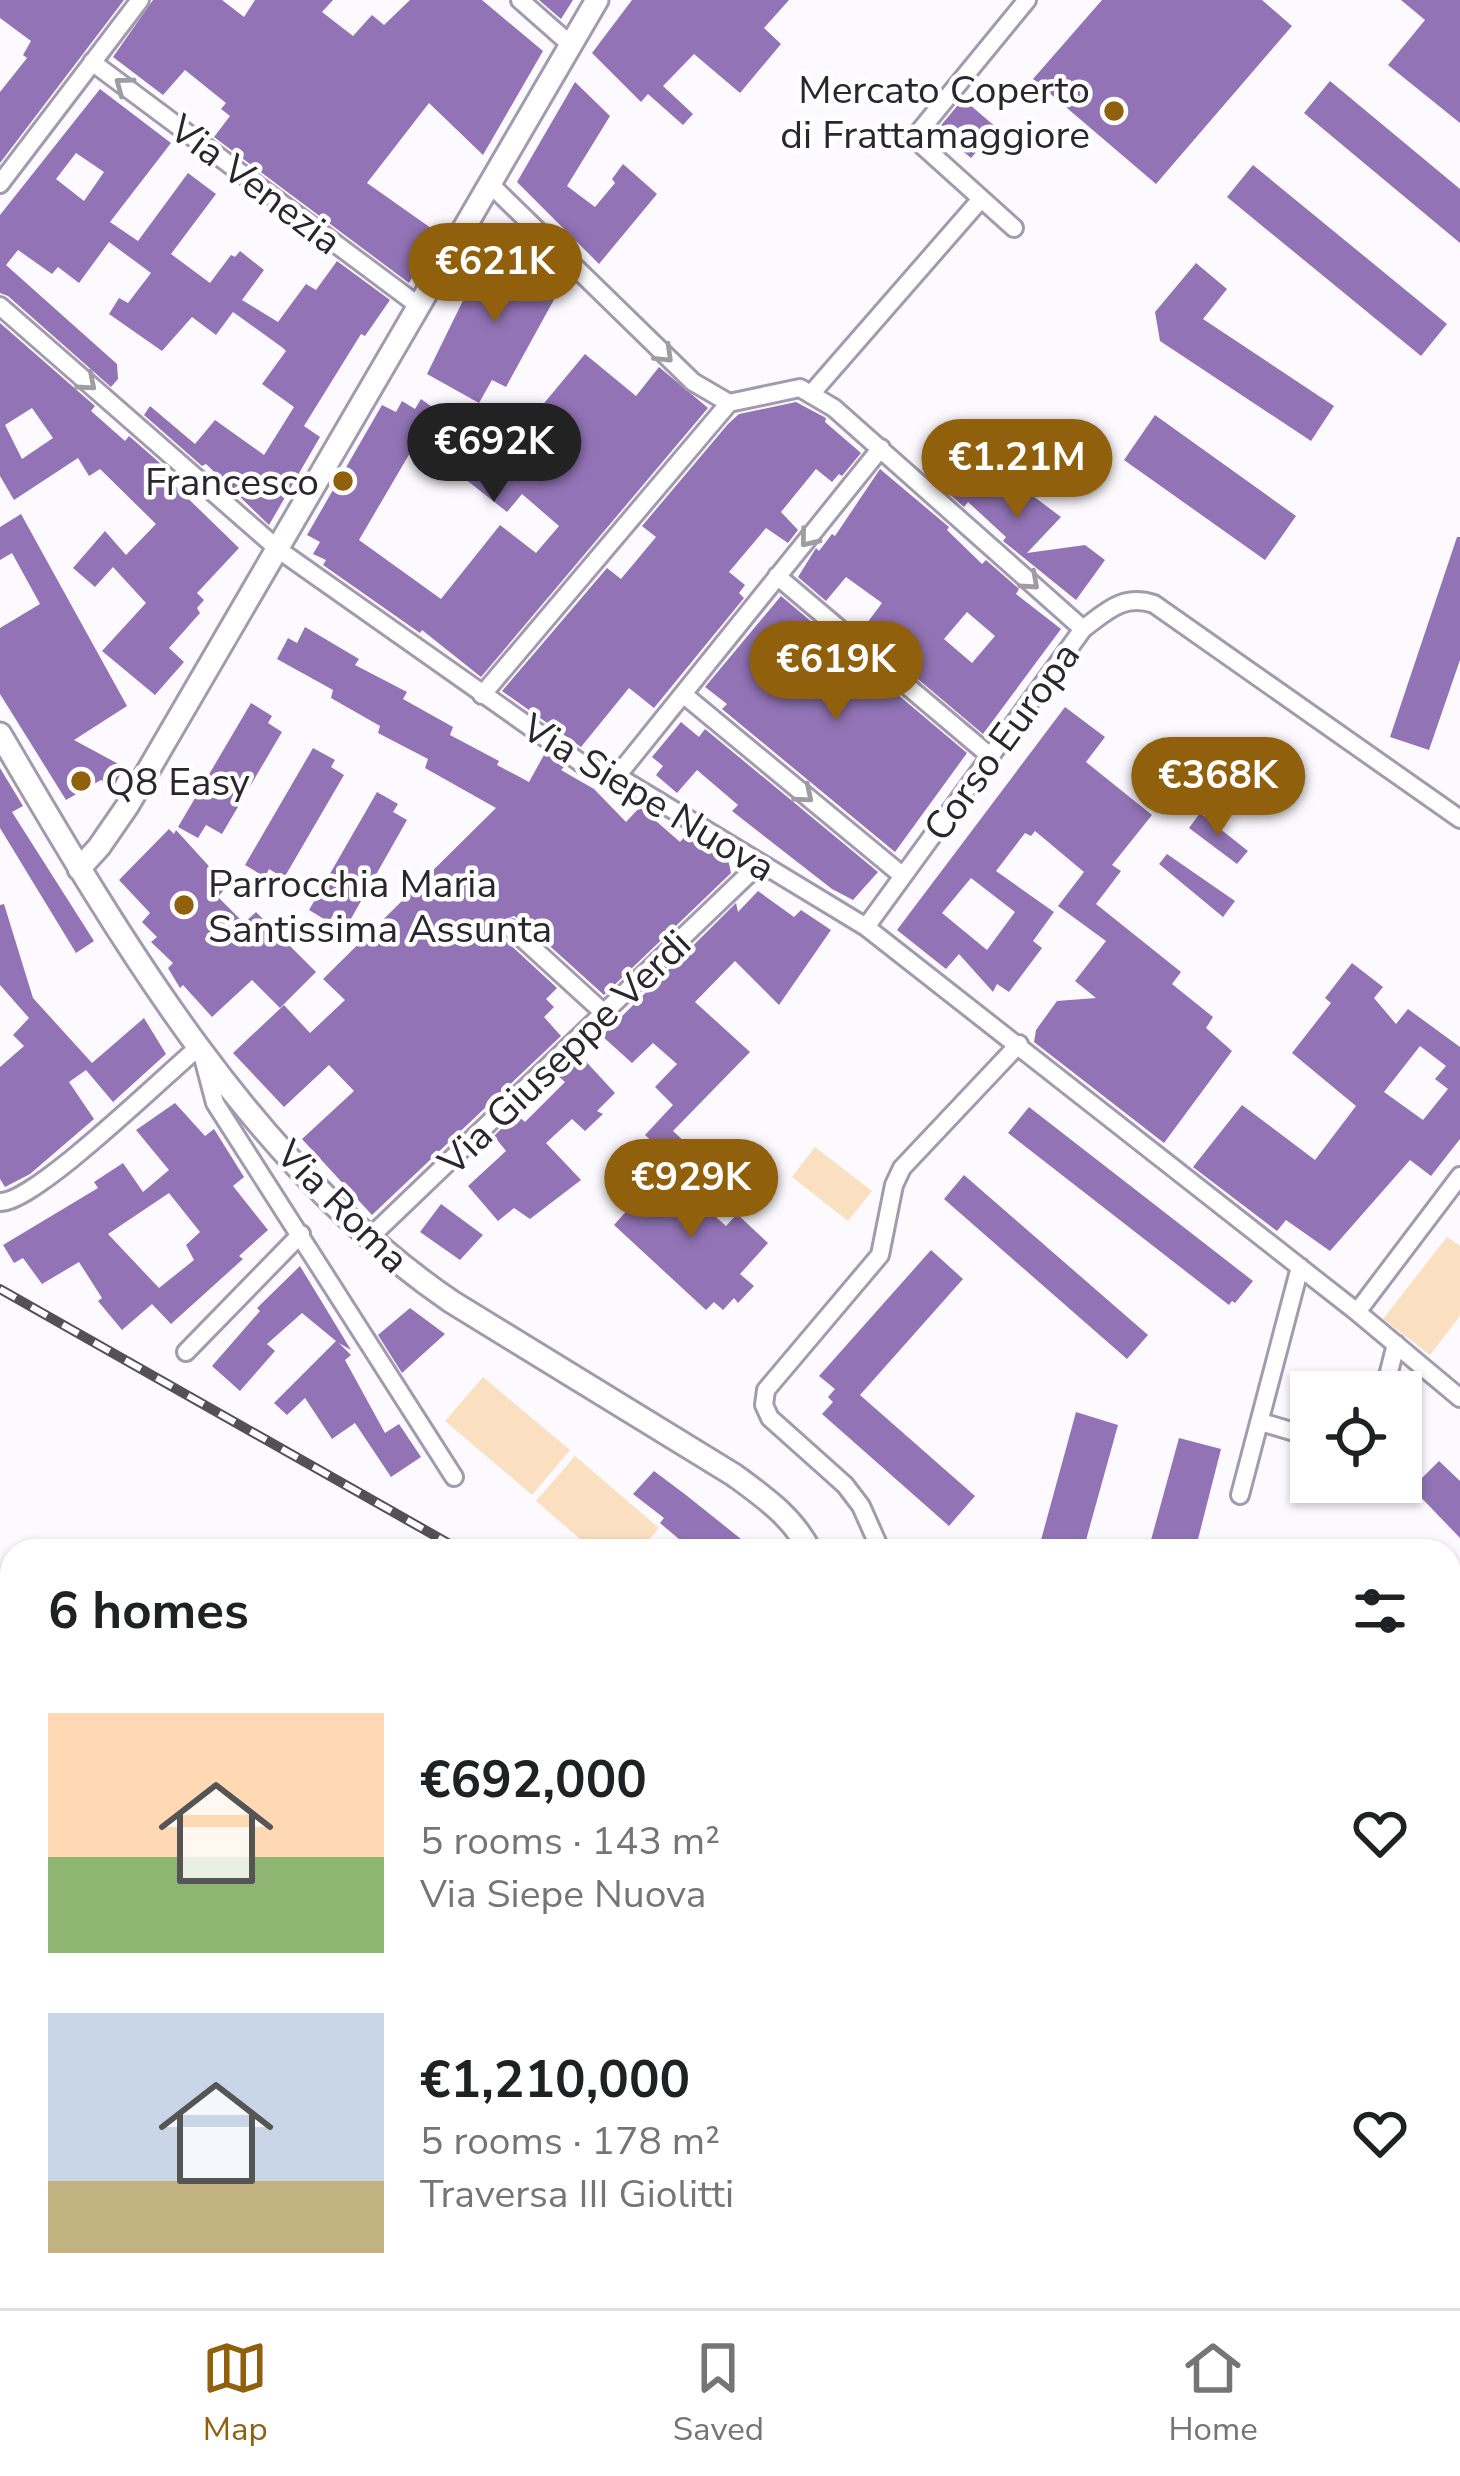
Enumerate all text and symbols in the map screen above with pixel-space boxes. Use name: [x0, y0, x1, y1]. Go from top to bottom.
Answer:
place label: Mercato Coperto di Frattamaggiore: [780, 64, 1090, 162]
one-way arrow: [115, 78, 137, 100]
marker: Mercato Coperto di Frattamaggiore: [1101, 98, 1127, 124]
street label: Via Venezia: [157, 102, 352, 267]
pin: €621K: [411, 223, 579, 325]
text: €621K: [435, 235, 555, 288]
one-way arrow: [651, 340, 673, 362]
one-way arrow: [74, 369, 96, 390]
pin: €692K: [410, 403, 578, 505]
text: €692K: [434, 415, 554, 468]
pin: €1.21M: [919, 419, 1115, 521]
text: €1.21M: [948, 431, 1086, 484]
place label: Francesco: [145, 456, 319, 509]
marker: Francesco: [330, 468, 356, 494]
one-way arrow: [800, 525, 822, 547]
one-way arrow: [1017, 568, 1038, 589]
pin: €619K: [752, 621, 920, 723]
street label: Corso Europa: [912, 632, 1092, 852]
text: €619K: [776, 633, 896, 686]
street label: Via Siepe Nuova: [511, 701, 785, 895]
pin: €368K: [1134, 737, 1302, 839]
text: €368K: [1158, 749, 1278, 802]
place label: Q8 Easy: [105, 756, 250, 809]
marker: Q8 Easy: [68, 768, 94, 794]
one-way arrow: [791, 781, 813, 803]
place label: Parrocchia Maria Santissima Assunta: [208, 858, 552, 956]
marker: Parrocchia Maria Santissima Assunta: [171, 892, 197, 918]
street label: Via Giuseppe Verdi: [426, 919, 703, 1188]
street label: Via Roma: [263, 1128, 420, 1285]
pin: €929K: [607, 1139, 775, 1241]
text: €929K: [631, 1151, 751, 1204]
map controls: [1290, 1371, 1422, 1503]
button: locate: [1290, 1371, 1422, 1503]
text: 6 homes: [48, 1576, 249, 1646]
icon: filters: [1347, 1578, 1413, 1644]
text: €692,000: [420, 1745, 647, 1815]
icon: home: [144, 1761, 288, 1905]
icon: heart: [1347, 1800, 1413, 1866]
text: 5 rooms · 143 m²: [420, 1815, 720, 1868]
text: Via Siepe Nuova: [420, 1868, 706, 1921]
text: €1,210,000: [420, 2045, 690, 2115]
icon: home: [144, 2061, 288, 2205]
icon: heart: [1347, 2100, 1413, 2166]
text: 5 rooms · 178 m²: [420, 2115, 720, 2168]
text: Traversa III Giolitti: [420, 2168, 734, 2221]
tab: Map: [202, 2335, 268, 2452]
tab: Saved: [673, 2335, 764, 2452]
tab: Home: [1168, 2335, 1258, 2452]

